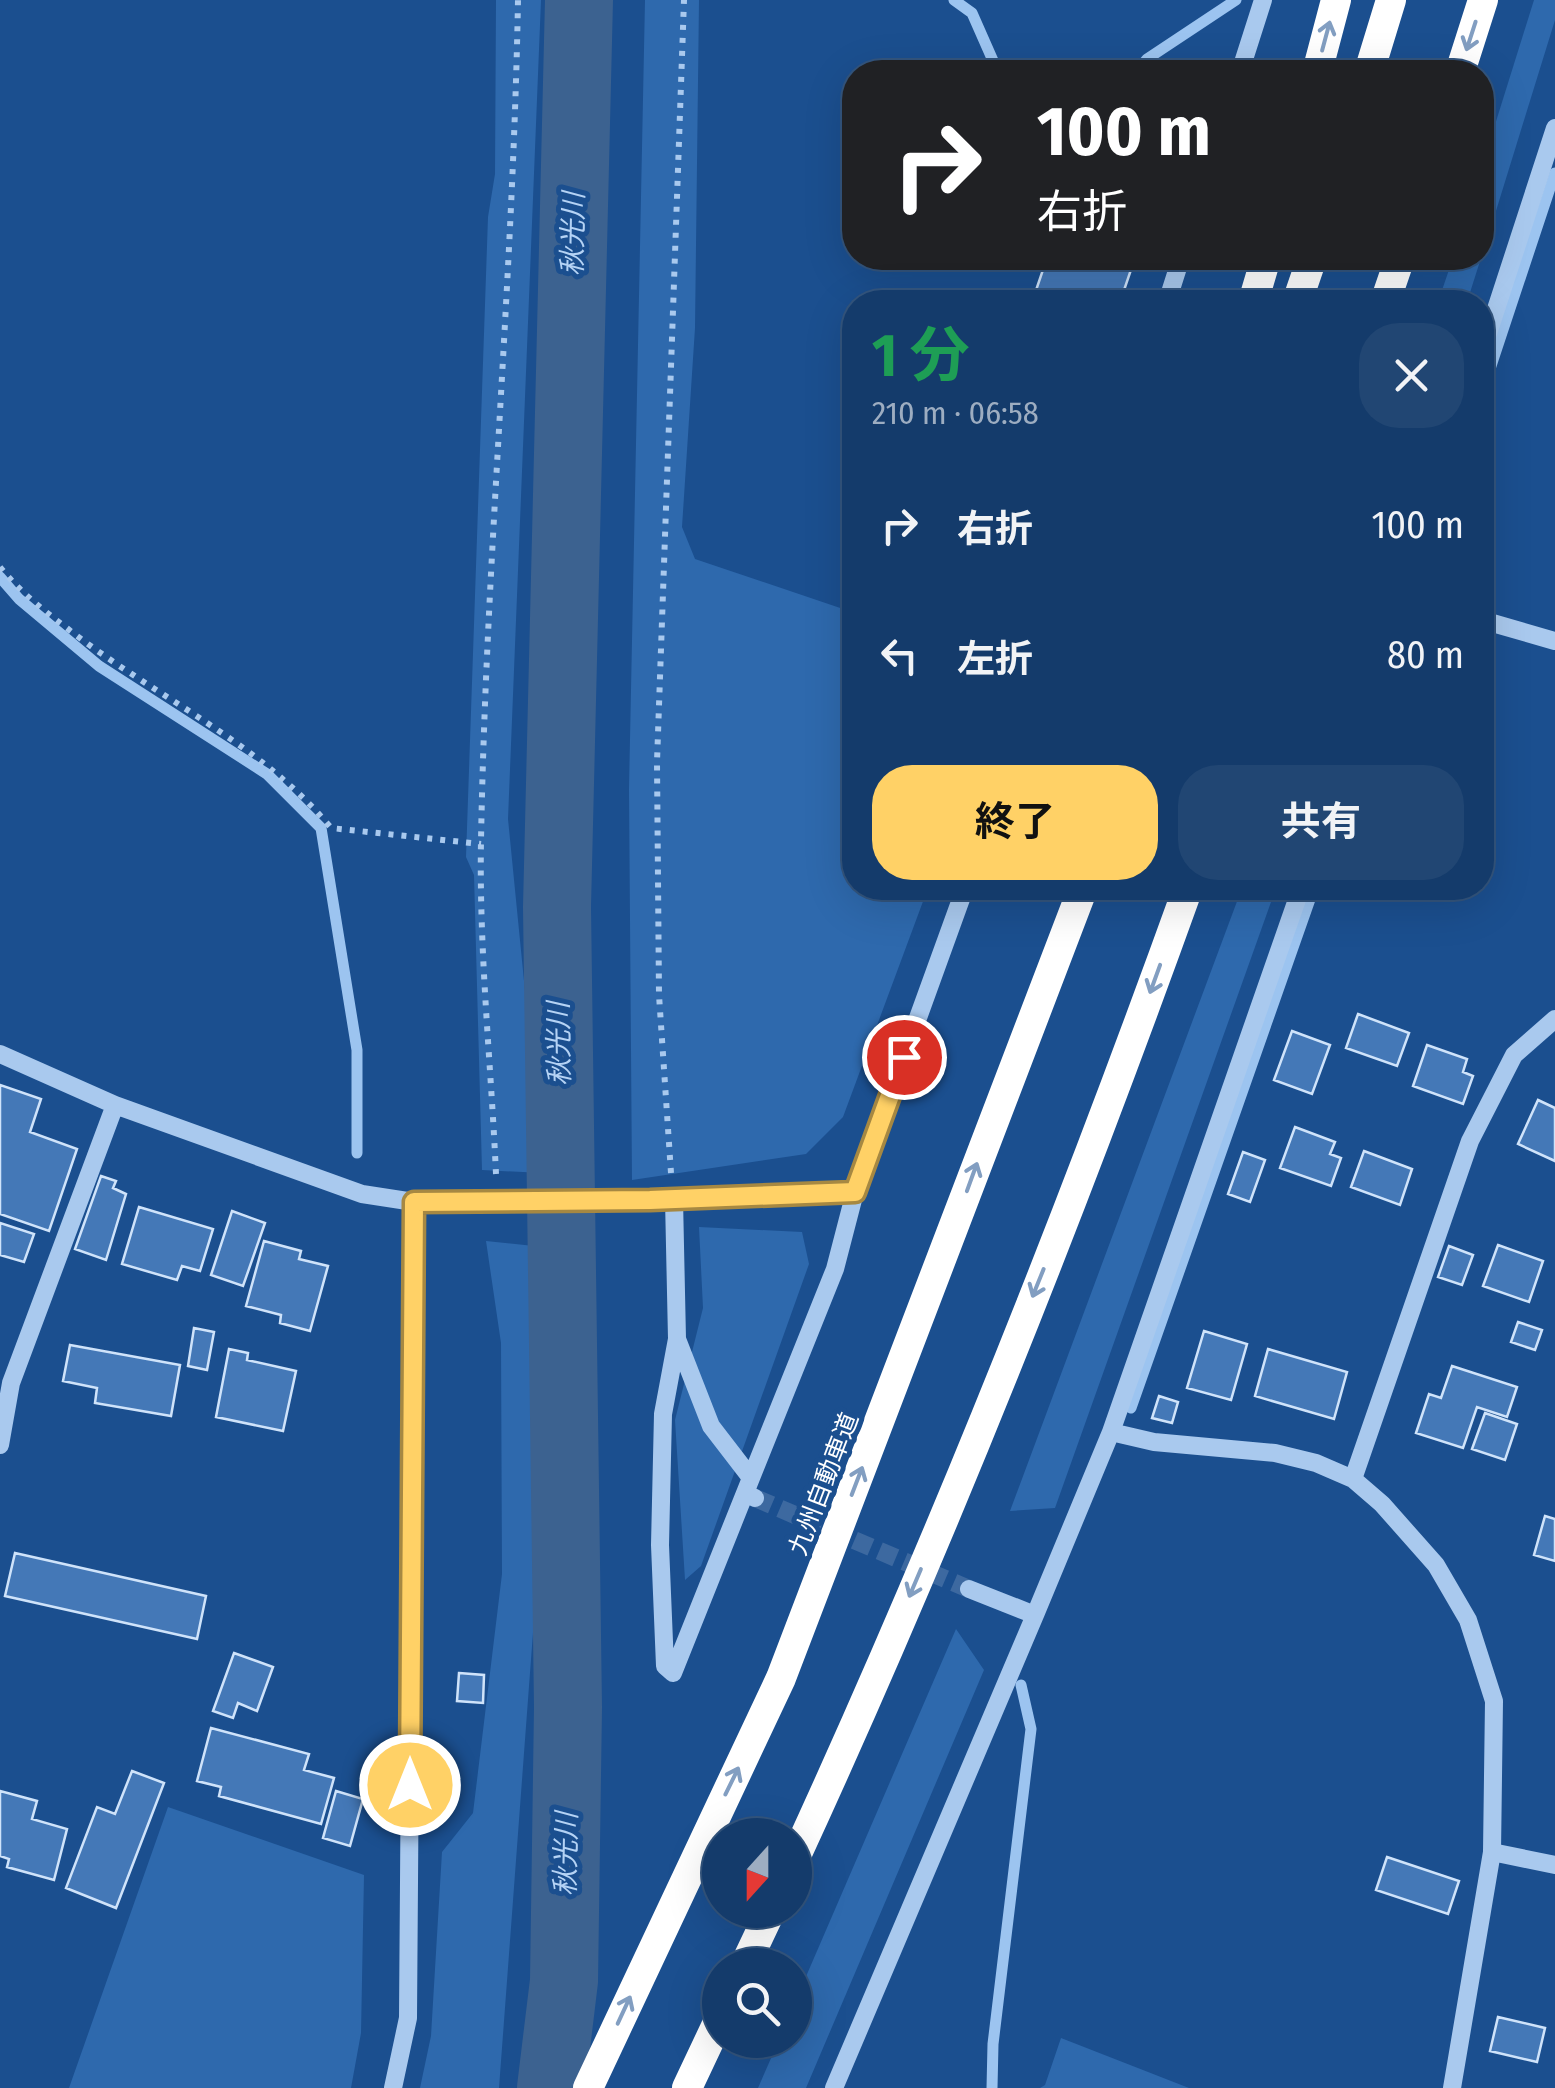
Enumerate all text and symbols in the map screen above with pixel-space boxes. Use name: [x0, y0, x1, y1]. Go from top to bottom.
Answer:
one-way arrow: [1461, 20, 1479, 52]
one-way arrow: [1318, 21, 1337, 52]
text: 100 m: [1037, 90, 1211, 174]
icon: right: [872, 100, 1002, 230]
text: 右折: [1037, 185, 1127, 239]
water label: 秋光川: [556, 189, 590, 276]
text: 1 分: [872, 320, 970, 392]
button: close: [1359, 323, 1464, 428]
text: 210 m · 06:58: [872, 394, 1039, 432]
icon: right: [872, 498, 927, 553]
text: 100 m: [1371, 502, 1464, 548]
text: 右折: [957, 506, 1033, 552]
icon: left: [872, 628, 927, 683]
text: 80 m: [1387, 632, 1464, 678]
text: 左折: [957, 636, 1033, 682]
button: 終了: [872, 765, 1158, 880]
button: 共有: [1178, 765, 1464, 880]
one-way arrow: [1145, 963, 1163, 994]
water label: 秋光川: [542, 999, 576, 1086]
pin: [862, 1015, 947, 1100]
icon: arrive: [877, 1030, 932, 1085]
one-way arrow: [964, 1162, 982, 1193]
one-way arrow: [1028, 1267, 1046, 1297]
street label: 九州自動車道: [783, 1409, 865, 1559]
one-way arrow: [849, 1466, 867, 1497]
one-way arrow: [905, 1568, 923, 1598]
position arrow: [358, 1733, 462, 1837]
one-way arrow: [724, 1767, 743, 1797]
water label: 秋光川: [549, 1809, 583, 1896]
north arrow: [702, 1818, 812, 1928]
map controls: [702, 1818, 812, 2058]
button: search: [702, 1948, 812, 2058]
one-way arrow: [616, 1996, 635, 2026]

